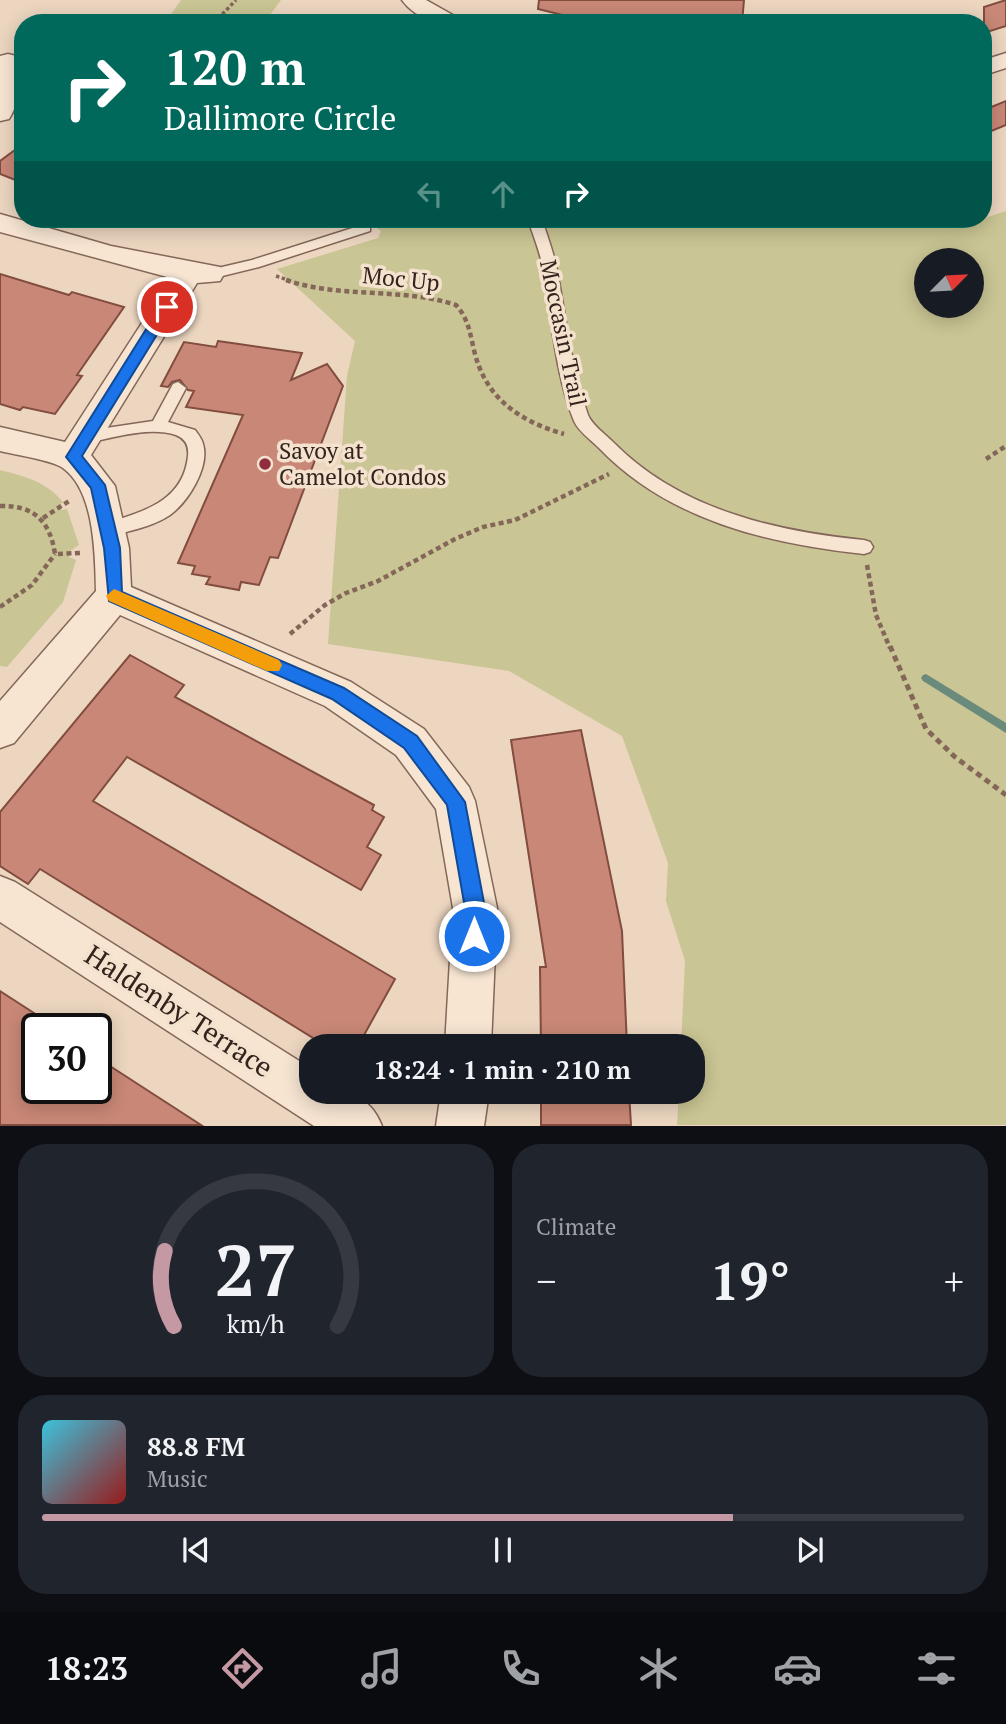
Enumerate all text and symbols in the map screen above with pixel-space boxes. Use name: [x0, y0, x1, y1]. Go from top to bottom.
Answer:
text: 120 m: [164, 34, 306, 99]
icon: right: [49, 42, 140, 133]
text: Dallimore Circle: [164, 97, 396, 139]
icon: left: [411, 175, 449, 213]
icon: ahead: [484, 175, 522, 213]
icon: right: [557, 175, 595, 213]
north arrow: [914, 248, 984, 318]
map controls: [914, 248, 984, 318]
street label: Moccasin Trail: [533, 257, 594, 409]
street label: Moc Up: [361, 259, 441, 298]
pin: [137, 277, 197, 337]
icon: arrive: [148, 288, 186, 326]
place label: Savoy at Camelot Condos: [279, 435, 446, 492]
marker: Savoy at Camelot Condos: [257, 456, 273, 472]
position arrow: [437, 899, 511, 973]
street label: Haldenby Terrace: [78, 936, 280, 1085]
speed limit sign: 30: [21, 1013, 112, 1104]
text: 18:24 · 1 min · 210 m: [373, 1052, 631, 1086]
text: Climate: [536, 1211, 616, 1242]
text: 27: [215, 1221, 297, 1318]
text: 19°: [710, 1246, 790, 1315]
text: −: [536, 1256, 556, 1306]
text: +: [944, 1256, 964, 1306]
text: km/h: [227, 1307, 285, 1340]
text: 88.8 FM: [147, 1429, 245, 1463]
text: Music: [147, 1463, 208, 1494]
icon: previous: [177, 1531, 215, 1569]
icon: pause: [484, 1531, 522, 1569]
icon: next: [791, 1531, 829, 1569]
icon: directions: [218, 1644, 267, 1693]
icon: music: [357, 1644, 406, 1693]
icon: phone: [496, 1644, 545, 1693]
icon: climate: [634, 1644, 683, 1693]
icon: car: [773, 1644, 822, 1693]
icon: filters: [912, 1644, 961, 1693]
text: 18:23: [45, 1647, 128, 1689]

